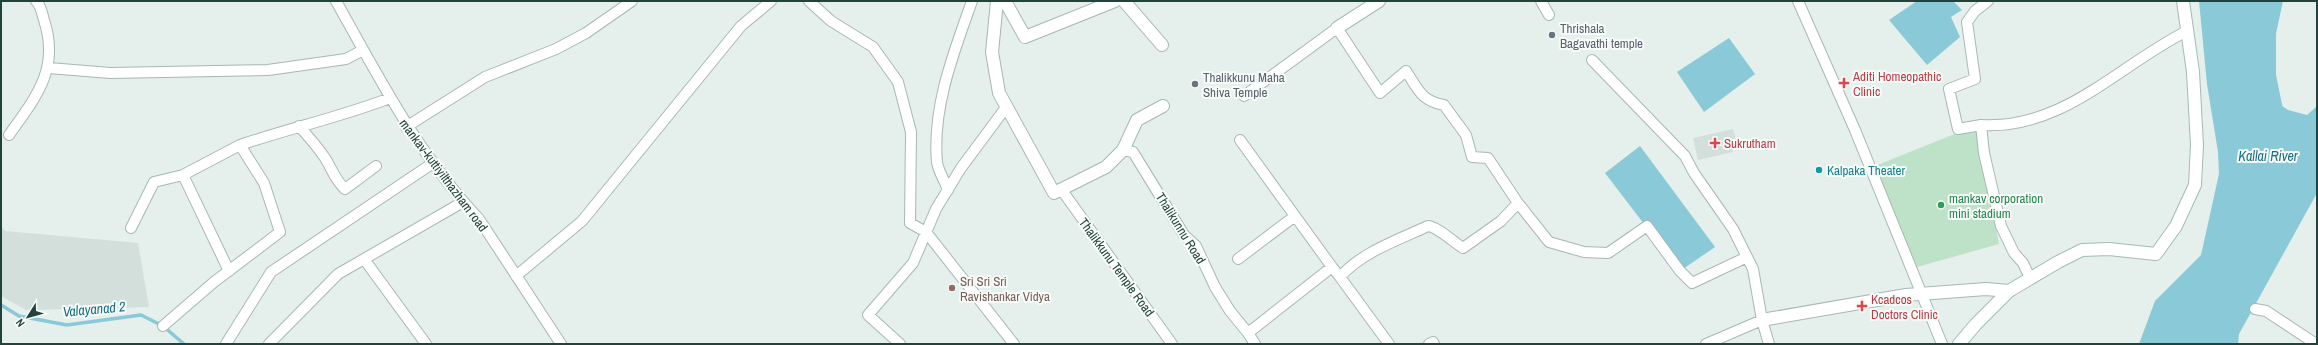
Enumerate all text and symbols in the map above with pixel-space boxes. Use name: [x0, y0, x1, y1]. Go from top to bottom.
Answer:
place label: Thrishala Bagavathi temple: [1560, 20, 1643, 52]
marker: Thrishala Bagavathi temple: [1547, 30, 1557, 40]
place label: Aditi Homeopathic Clinic: [1852, 68, 1941, 100]
place label: Thalikkunu Maha Shiva Temple: [1203, 69, 1285, 101]
marker: Aditi Homeopathic Clinic: [1838, 77, 1850, 89]
marker: Thalikkunu Maha Shiva Temple: [1190, 79, 1200, 89]
street label: mankav-kuttiyilthazham road: [396, 116, 492, 235]
place label: Sukrutham: [1724, 135, 1776, 152]
marker: Sukrutham: [1709, 137, 1721, 149]
water label: Kallai River: [2238, 147, 2299, 165]
place label: Kalpaka Theater: [1827, 162, 1905, 179]
marker: Kalpaka Theater: [1814, 165, 1824, 175]
street label: Thalikunnu Road: [1152, 189, 1209, 267]
place label: mankav corporation mini stadium: [1949, 190, 2043, 222]
marker: mankav corporation mini stadium: [1936, 200, 1946, 210]
street label: Thalikkunu Temple Road: [1075, 215, 1158, 320]
place label: Sri Sri Sri Ravishankar Vidya: [960, 273, 1050, 305]
marker: Sri Sri Sri Ravishankar Vidya: [947, 283, 957, 293]
place label: Kcadcos Doctors Clinic: [1871, 291, 1938, 323]
north arrow: [8, 297, 48, 337]
water label: Valayanad 2: [62, 297, 127, 321]
marker: Kcadcos Doctors Clinic: [1856, 300, 1868, 312]
text: N: [12, 316, 28, 330]

